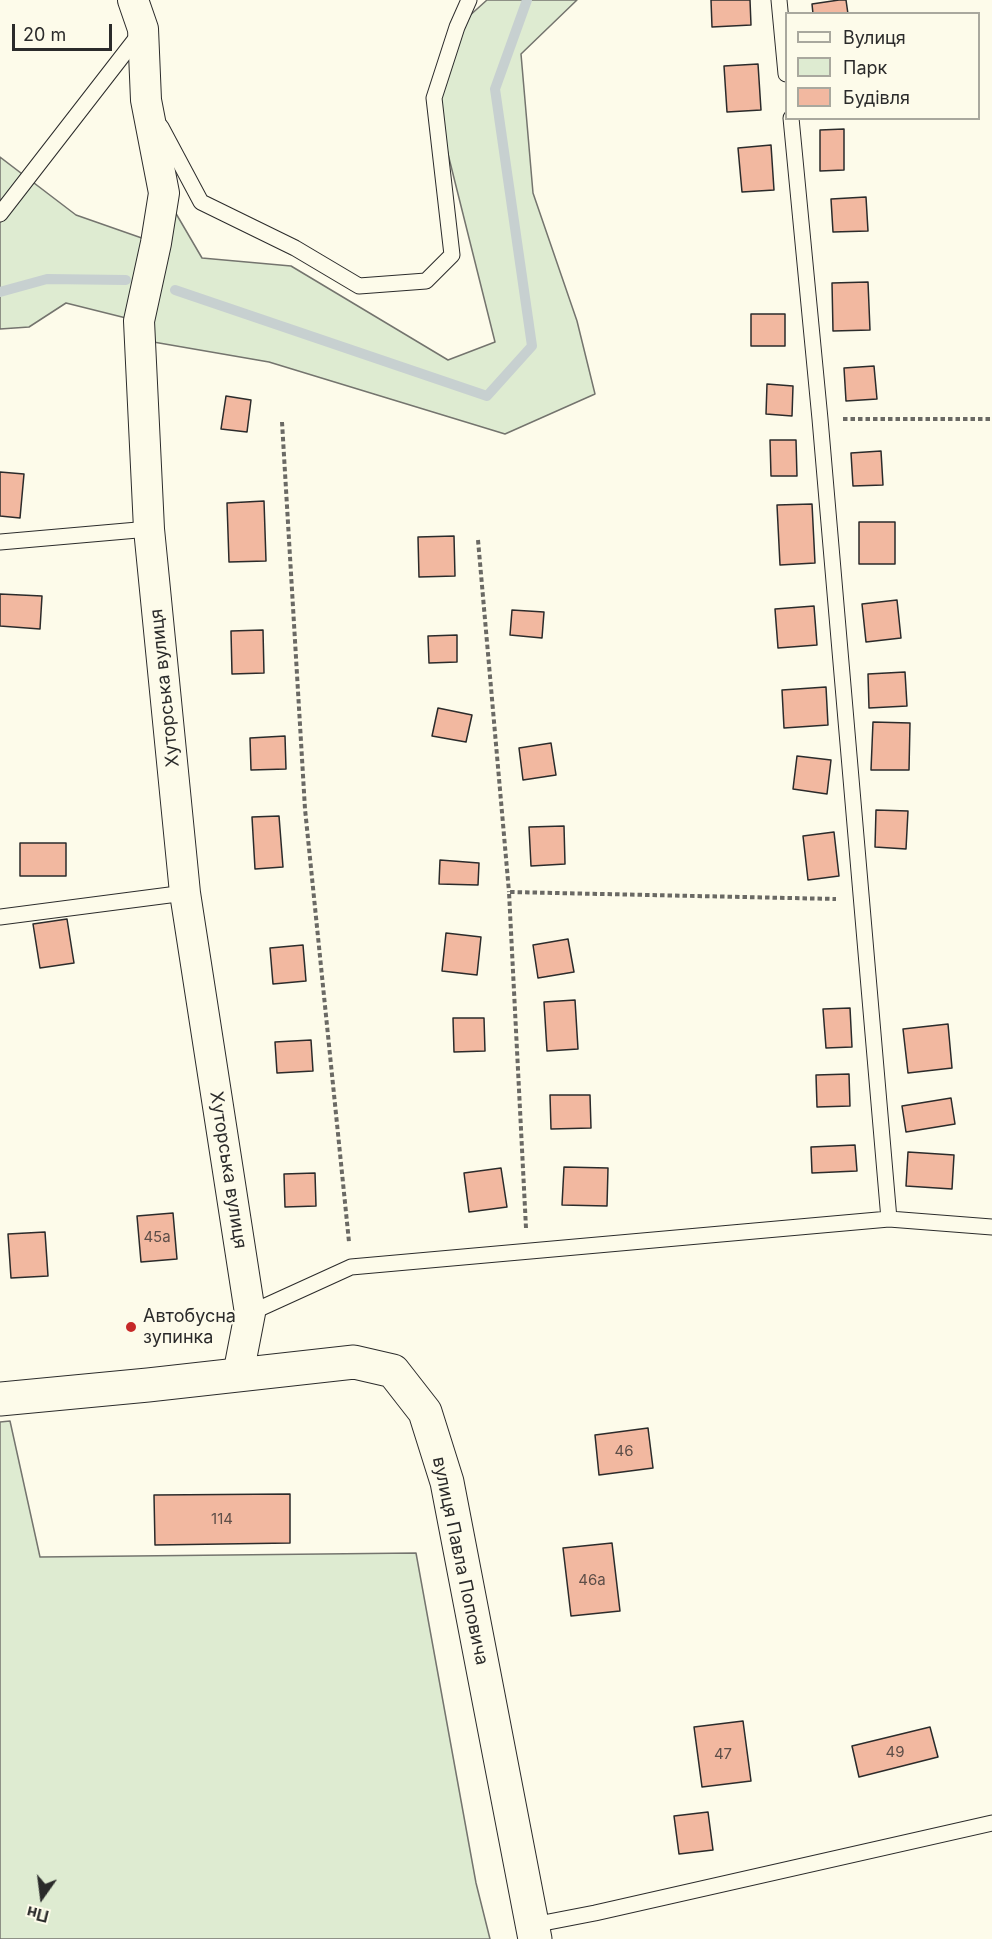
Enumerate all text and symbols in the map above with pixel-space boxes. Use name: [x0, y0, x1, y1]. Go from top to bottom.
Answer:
scale bar: [15, 12, 116, 50]
legend: [785, 12, 980, 120]
text: 20 m: [23, 24, 66, 45]
text: Вулиця: [843, 27, 906, 48]
text: Парк: [843, 57, 887, 78]
text: Будівля: [843, 87, 910, 108]
street label: Хуторська вулиця: [146, 608, 184, 768]
street label: Хуторська вулиця: [205, 1090, 251, 1250]
house number: 45а: [143, 1228, 171, 1246]
place label: Автобусна зупинка: [143, 1306, 236, 1348]
marker: Автобусна зупинка: [124, 1320, 138, 1334]
house number: 46: [615, 1442, 633, 1460]
street label: вулиця Павла Поповича: [427, 1455, 493, 1667]
house number: 114: [211, 1510, 233, 1528]
house number: 46а: [578, 1571, 606, 1589]
house number: 49: [886, 1743, 904, 1761]
house number: 47: [714, 1745, 732, 1763]
north arrow: [12, 1867, 72, 1927]
text: Пн: [25, 1902, 51, 1927]

